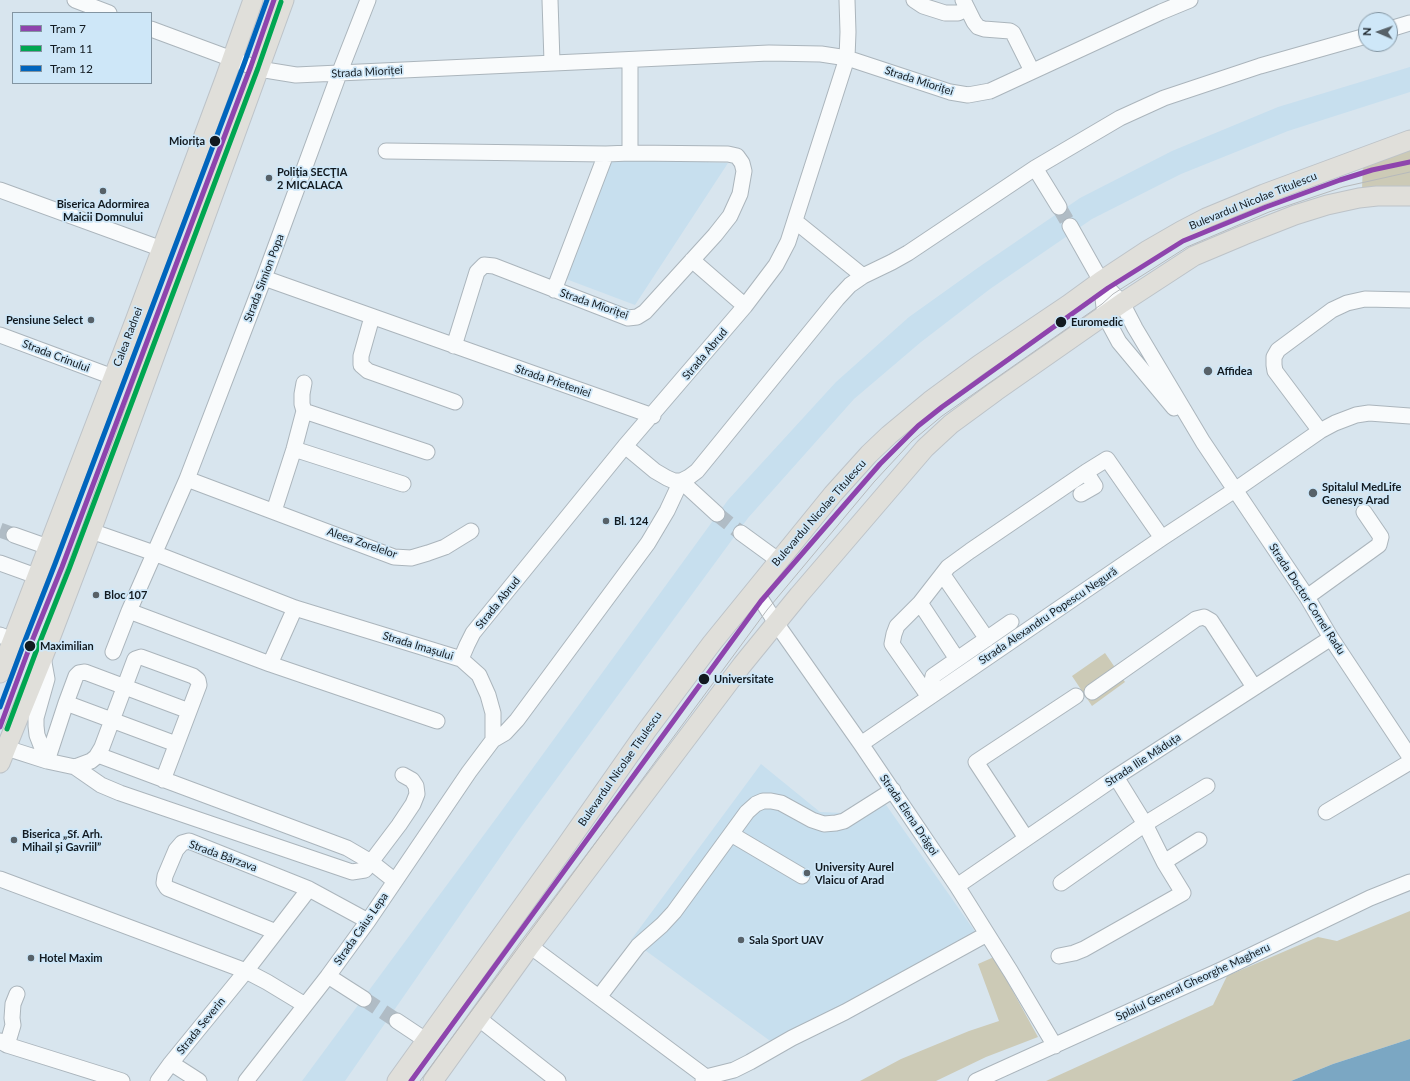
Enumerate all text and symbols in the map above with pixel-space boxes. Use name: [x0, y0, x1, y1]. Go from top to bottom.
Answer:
legend: [12, 12, 152, 84]
north arrow: [1358, 12, 1398, 52]
text: Tram 7: [50, 21, 86, 36]
text: N: [1360, 27, 1373, 36]
text: Tram 11: [50, 41, 93, 56]
text: Tram 12: [50, 61, 93, 76]
street label: Strada Mioriței: [331, 64, 403, 80]
street label: Strada Mioriței: [883, 64, 955, 98]
place label: Miorița: [169, 134, 205, 148]
marker: Miorița: [208, 134, 222, 148]
place label: Poliția SECŢIA 2 MICALACA: [277, 165, 347, 191]
street label: Bulevardul Nicolae Titulescu: [1187, 169, 1319, 233]
marker: Poliția SECŢIA 2 MICALACA: [264, 173, 274, 183]
marker: Biserica Adormirea Maicii Domnului: [98, 186, 108, 196]
place label: Biserica Adormirea Maicii Domnului: [57, 197, 149, 223]
street label: Strada Simion Popa: [241, 232, 287, 324]
street label: Strada Mioriței: [558, 286, 630, 322]
street label: Calea Radnei: [111, 305, 145, 369]
place label: Pensiune Select: [6, 313, 83, 327]
marker: Pensiune Select: [86, 315, 96, 325]
marker: Euromedic: [1054, 315, 1068, 329]
place label: Euromedic: [1071, 315, 1123, 329]
street label: Strada Abrud: [680, 325, 730, 383]
street label: Strada Crinului: [20, 337, 92, 375]
street label: Strada Prieteniei: [513, 362, 593, 400]
place label: Affidea: [1217, 364, 1252, 378]
marker: Affidea: [1202, 365, 1214, 377]
street label: Bulevardul Nicolae Titulescu: [769, 457, 869, 569]
place label: Spitalul MedLife Genesys Arad: [1322, 480, 1401, 506]
marker: Spitalul MedLife Genesys Arad: [1307, 487, 1319, 499]
place label: Bl. 124: [614, 514, 648, 528]
marker: Bl. 124: [601, 516, 611, 526]
street label: Aleea Zorelelor: [325, 525, 399, 561]
street label: Strada Doctor Cornel Radu: [1266, 541, 1348, 657]
street label: Strada Alexandru Popescu Negură: [976, 565, 1120, 667]
street label: Strada Abrud: [473, 574, 523, 632]
place label: Bloc 107: [104, 588, 147, 602]
marker: Bloc 107: [91, 590, 101, 600]
street label: Strada Imașului: [381, 629, 455, 663]
marker: Maximilian: [23, 639, 37, 653]
place label: Maximilian: [40, 639, 94, 653]
marker: Universitate: [697, 672, 711, 686]
place label: Universitate: [714, 672, 774, 686]
street label: Bulevardul Nicolae Titulescu: [575, 709, 665, 829]
street label: Strada Ilie Măduța: [1103, 731, 1183, 789]
street label: Strada Elena Drăgoi: [877, 772, 941, 858]
place label: Biserica „Sf. Arh. Mihail și Gavriil”: [22, 827, 103, 853]
marker: Biserica „Sf. Arh. Mihail și Gavriil”: [9, 835, 19, 845]
street label: Strada Bârzava: [187, 838, 259, 874]
place label: University Aurel Vlaicu of Arad: [815, 860, 894, 886]
marker: University Aurel Vlaicu of Arad: [802, 868, 812, 878]
street label: Strada Caius Lepa: [331, 890, 391, 968]
place label: Sala Sport UAV: [749, 933, 824, 947]
marker: Sala Sport UAV: [736, 935, 746, 945]
street label: Splaiul General Gheorghe Magheru: [1114, 940, 1272, 1024]
place label: Hotel Maxim: [39, 951, 102, 965]
marker: Hotel Maxim: [26, 953, 36, 963]
street label: Strada Severin: [174, 995, 228, 1057]

